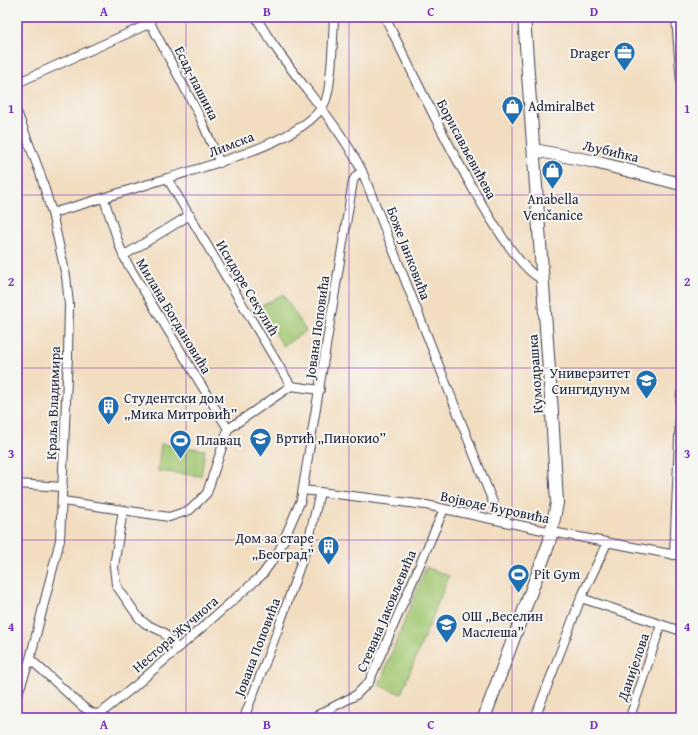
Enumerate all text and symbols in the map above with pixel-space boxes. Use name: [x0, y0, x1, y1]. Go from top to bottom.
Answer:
text: A: [100, 2, 109, 21]
text: B: [263, 2, 271, 21]
text: C: [427, 2, 435, 21]
text: D: [590, 2, 598, 21]
office icon: Drager: [612, 40, 638, 73]
street label: Есад-пашина: [170, 43, 224, 124]
place label: Drager: [570, 43, 610, 63]
shop icon: AdmiralBet: [499, 93, 525, 126]
street label: Борисављевићева: [432, 95, 502, 203]
place label: AdmiralBet: [528, 96, 595, 116]
text: 1: [8, 99, 14, 118]
text: 1: [684, 99, 690, 118]
street label: Лимска: [205, 126, 257, 162]
street label: Љубићка: [581, 135, 641, 167]
shop icon: Anabella Venčanice: [540, 158, 566, 191]
place label: Anabella Venčanice: [523, 189, 584, 225]
street label: Боже Јанковића: [382, 204, 436, 303]
street label: Исидоре Секулић: [211, 236, 285, 340]
street label: Милана Богдановића: [131, 254, 217, 378]
text: 2: [8, 272, 15, 291]
text: 2: [684, 272, 691, 291]
street label: Јована Поповића: [300, 274, 334, 382]
street label: Кумодрашка: [522, 333, 548, 414]
street label: Краља Владимира: [41, 346, 65, 460]
place label: Универзитет Сингидунум: [550, 363, 630, 399]
school or university icon: Универзитет Сингидунум: [633, 368, 659, 401]
place label: Студентски дом „Мика Митровић”: [124, 388, 237, 424]
building icon: Студентски дом „Мика Митровић”: [96, 393, 122, 426]
school or university icon: Вртић „Пинокио”: [247, 425, 273, 458]
sports icon: Плавац: [168, 427, 194, 460]
place label: Вртић „Пинокио”: [276, 428, 386, 448]
place label: Плавац: [196, 430, 241, 450]
text: 3: [8, 444, 14, 463]
text: 3: [684, 444, 690, 463]
street label: Војводе Ђуровића: [439, 486, 552, 528]
place label: Дом за старе „Београд”: [234, 528, 314, 564]
building icon: Дом за старе „Београд”: [316, 533, 342, 566]
street label: Стевана Јаковљевића: [351, 546, 421, 675]
sports icon: Pit Gym: [506, 561, 532, 594]
place label: Pit Gym: [534, 564, 581, 584]
street label: Нестора Жучнога: [128, 591, 223, 677]
street label: Јована Поповића: [228, 595, 285, 701]
place label: ОШ „Веселин Маслеша”: [462, 606, 543, 642]
school or university icon: ОШ „Веселин Маслеша”: [434, 611, 460, 644]
text: 4: [8, 617, 15, 636]
text: 4: [684, 617, 691, 636]
street label: Данијелова: [612, 630, 654, 705]
text: A: [100, 715, 109, 734]
text: B: [263, 715, 271, 734]
text: C: [427, 715, 435, 734]
text: D: [590, 715, 598, 734]

